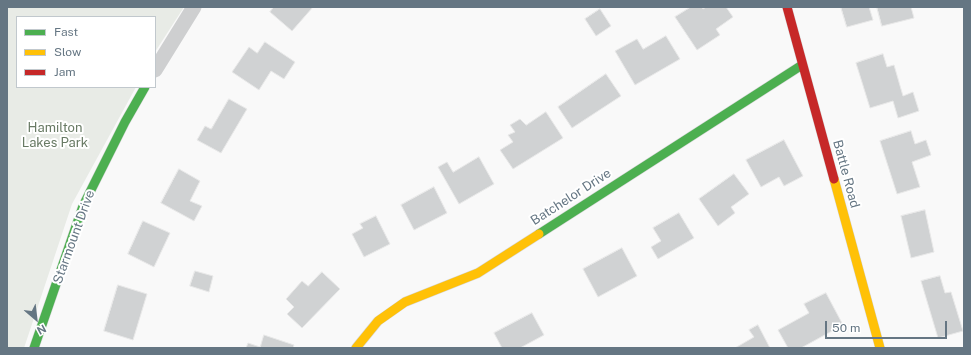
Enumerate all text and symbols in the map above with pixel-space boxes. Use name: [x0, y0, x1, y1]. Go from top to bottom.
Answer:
legend: [16, 16, 156, 88]
text: Fast: [54, 25, 78, 39]
text: Slow: [54, 45, 81, 59]
text: Jam: [54, 65, 76, 79]
park label: Hamilton Lakes Park: [22, 120, 88, 151]
street label: Battle Road: [829, 138, 863, 210]
street label: Batchelor Drive: [528, 165, 614, 229]
street label: Starmount Drive: [50, 188, 98, 286]
north arrow: [16, 299, 56, 339]
scale bar: [827, 313, 949, 339]
text: 50 m: [832, 321, 860, 335]
text: N: [35, 322, 48, 337]

